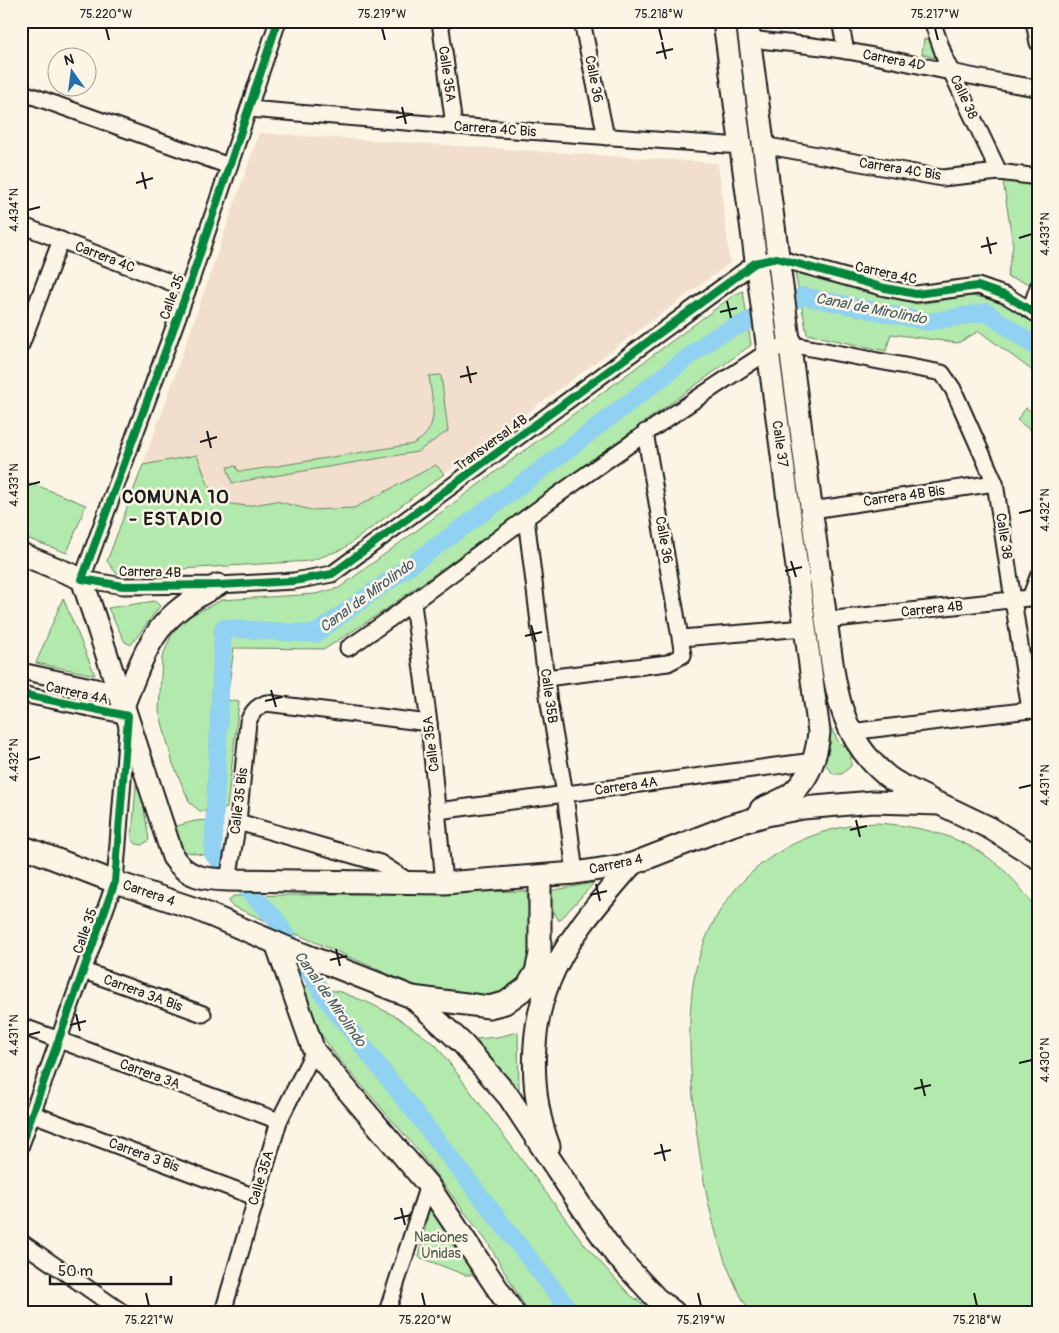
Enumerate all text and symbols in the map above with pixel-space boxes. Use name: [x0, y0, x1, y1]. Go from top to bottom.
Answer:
text: 75.220°W: [80, 7, 132, 22]
text: 75.219°W: [358, 7, 406, 22]
text: 75.218°W: [635, 7, 683, 22]
text: 75.217°W: [911, 7, 959, 22]
street label: Calle 35A: [435, 45, 459, 103]
street label: Carrera 4D: [861, 46, 927, 74]
north arrow: [48, 48, 98, 98]
text: N: [62, 50, 76, 69]
street label: Calle 36: [581, 54, 607, 104]
street label: Calle 38: [946, 72, 982, 122]
street label: Carrera 4C Bis: [453, 118, 538, 140]
street label: Carrera 4C Bis: [858, 154, 943, 184]
text: 4.434°N: [7, 188, 22, 232]
text: 4.433°N: [1038, 212, 1053, 256]
street label: Carrera 4C: [73, 238, 138, 276]
street label: Carrera 4C: [853, 258, 919, 288]
street label: Calle 35: [156, 272, 188, 322]
water label: Canal de Mirolindo: [814, 289, 929, 329]
street label: Transversal 4B: [451, 411, 531, 475]
street label: Calle 37: [768, 420, 792, 469]
text: 4.433°N: [7, 463, 22, 507]
street label: Carrera 4B Bis: [862, 482, 947, 510]
district label: COMUNA 10 - ESTADIO: [122, 485, 230, 531]
text: 4.432°N: [1038, 488, 1053, 532]
street label: Calle 38: [992, 512, 1016, 560]
street label: Calle 36: [651, 515, 677, 565]
water label: Canal de Mirolindo: [316, 555, 419, 637]
street label: Carrera 4B: [119, 563, 181, 581]
street label: Carrera 4B: [900, 597, 964, 621]
street label: Calle 35B: [537, 668, 561, 725]
street label: Carrera 4A: [44, 678, 110, 708]
street label: Calle 35A: [419, 715, 443, 773]
text: 4.432°N: [7, 738, 22, 782]
text: 4.431°N: [1038, 764, 1053, 806]
street label: Calle 35 Bis: [226, 766, 252, 835]
street label: Carrera 4A: [593, 773, 659, 799]
street label: Carrera 4: [588, 850, 644, 878]
street label: Carrera 4: [120, 876, 178, 910]
street label: Calle 35: [69, 906, 101, 956]
water label: Canal de Mirolindo: [290, 947, 371, 1051]
street label: Carrera 3A Bis: [101, 971, 186, 1015]
text: 4.431°N: [7, 1014, 22, 1056]
text: 4.430°N: [1038, 1038, 1053, 1082]
street label: Carrera 3A: [117, 1055, 183, 1093]
street label: Carrera 3 Bis: [106, 1134, 182, 1176]
street label: Calle 35A: [245, 1149, 277, 1207]
park label: Naciones Unidas: [414, 1229, 469, 1262]
scale bar: [50, 1253, 171, 1285]
text: 50 m: [58, 1262, 93, 1281]
text: 75.221°W: [124, 1313, 174, 1328]
text: 75.220°W: [399, 1313, 451, 1328]
text: 75.219°W: [677, 1313, 725, 1328]
text: 75.218°W: [953, 1313, 1001, 1328]

